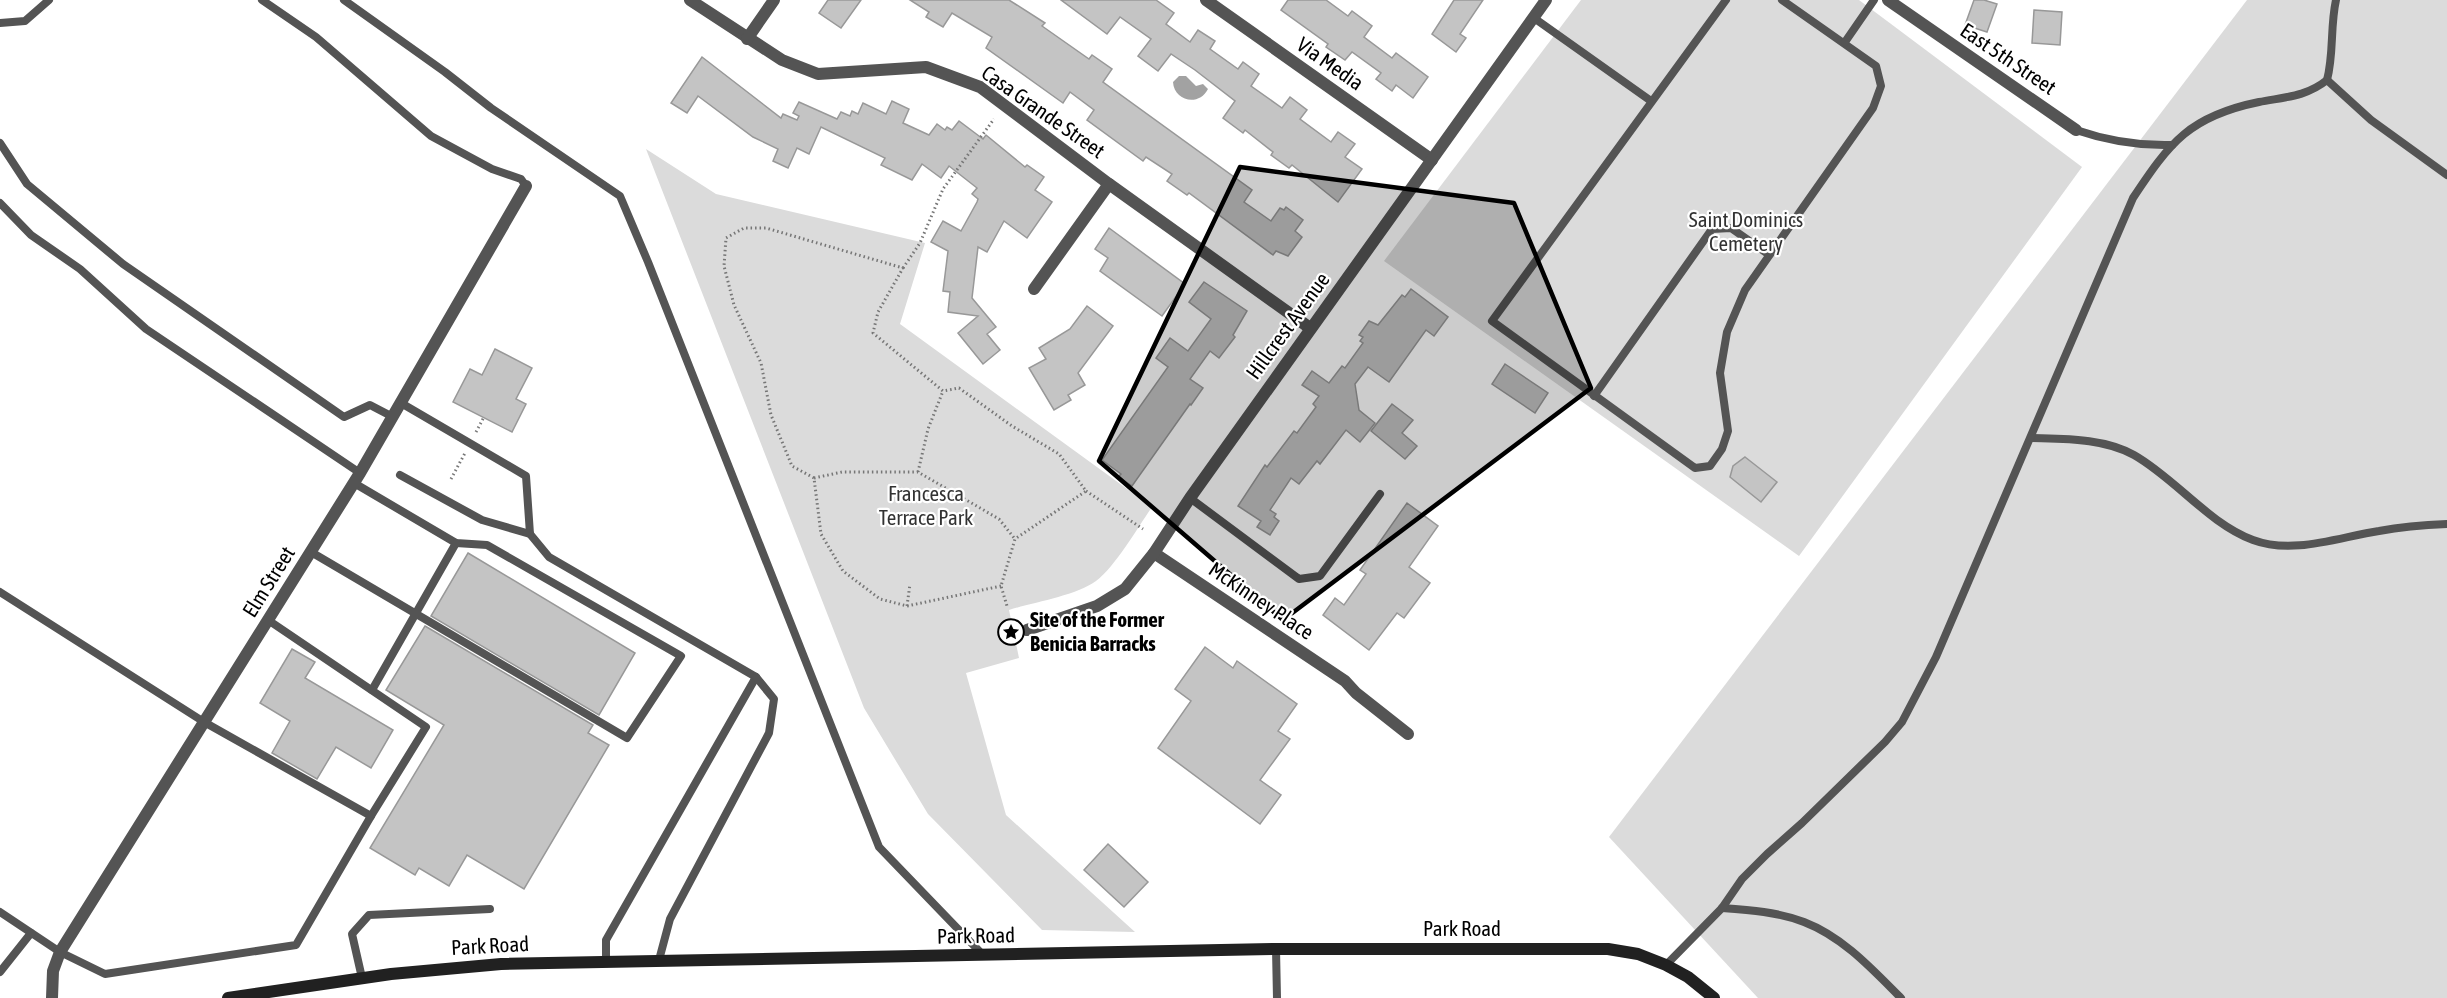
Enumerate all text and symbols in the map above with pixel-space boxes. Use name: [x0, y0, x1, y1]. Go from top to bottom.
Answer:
street label: East 5th Street: [1956, 17, 2061, 99]
street label: Via Media: [1293, 32, 1369, 95]
street label: Casa Grande Street: [977, 60, 1110, 162]
park label: Saint Dominics Cemetery: [1689, 207, 1803, 255]
street label: Hillcrest Avenue: [1240, 267, 1334, 383]
park label: Francesca Terrace Park: [879, 481, 973, 529]
street label: Elm Street: [237, 542, 299, 621]
street label: McKinney Place: [1205, 556, 1318, 644]
place label: Site of the Former Benicia Barracks: [1030, 607, 1165, 655]
place icon: Site of the Former Benicia Barracks: [996, 617, 1026, 647]
street label: Park Road: [1423, 916, 1501, 940]
street label: Park Road: [937, 922, 1015, 948]
street label: Park Road: [450, 931, 530, 959]

